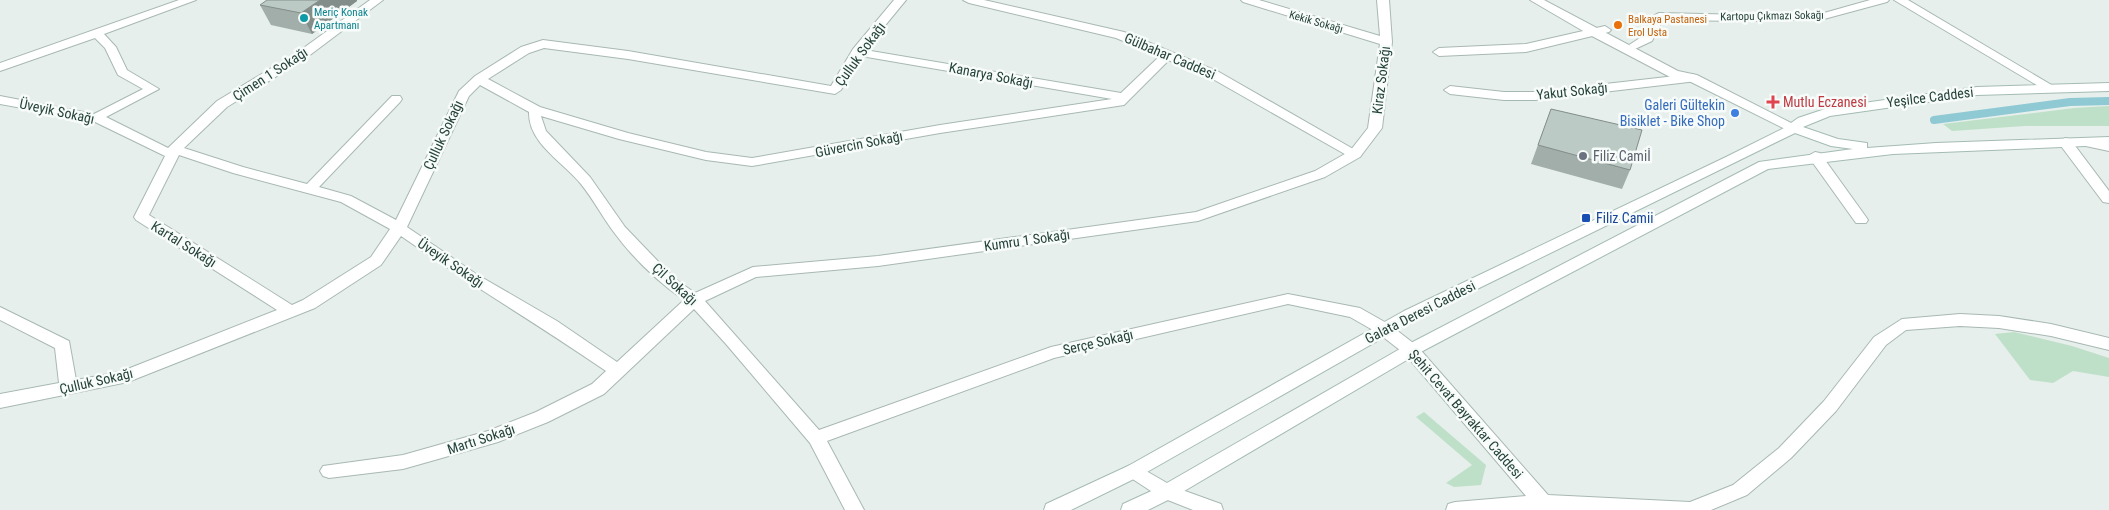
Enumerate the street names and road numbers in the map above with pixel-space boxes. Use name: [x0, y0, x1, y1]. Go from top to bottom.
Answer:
street label: Kekik Sokağı: [1288, 8, 1344, 36]
street label: Kartopu Çıkmazı Sokağı: [1720, 9, 1824, 23]
street label: Çulluk Sokağı: [832, 19, 888, 89]
street label: Gülbahar Caddesi: [1122, 30, 1218, 82]
street label: Çimen 1 Sokağı: [230, 44, 310, 104]
street label: Kiraz Sokağı: [1369, 45, 1393, 115]
street label: Kanarya Sokağı: [948, 59, 1034, 91]
street label: Yakut Sokağı: [1536, 79, 1608, 103]
street label: Yeşilce Caddesi: [1886, 84, 1974, 110]
street label: Üveyik Sokağı: [18, 95, 96, 127]
street label: Çulluk Sokağı: [420, 98, 466, 172]
street label: Güvercin Sokağı: [814, 128, 904, 160]
street label: Kartal Sokağı: [148, 218, 220, 270]
street label: Kumru 1 Sokağı: [983, 226, 1071, 254]
street label: Üveyik Sokağı: [415, 235, 487, 291]
street label: Çil Sokağı: [649, 260, 701, 308]
street label: Galata Deresi Caddesi: [1362, 277, 1478, 347]
street label: Serçe Sokağı: [1061, 326, 1135, 358]
street label: Şehit Cevat Bayraktar Caddesi: [1406, 346, 1526, 482]
street label: Çulluk Sokağı: [58, 365, 134, 397]
street label: Martı Sokağı: [445, 421, 517, 457]

